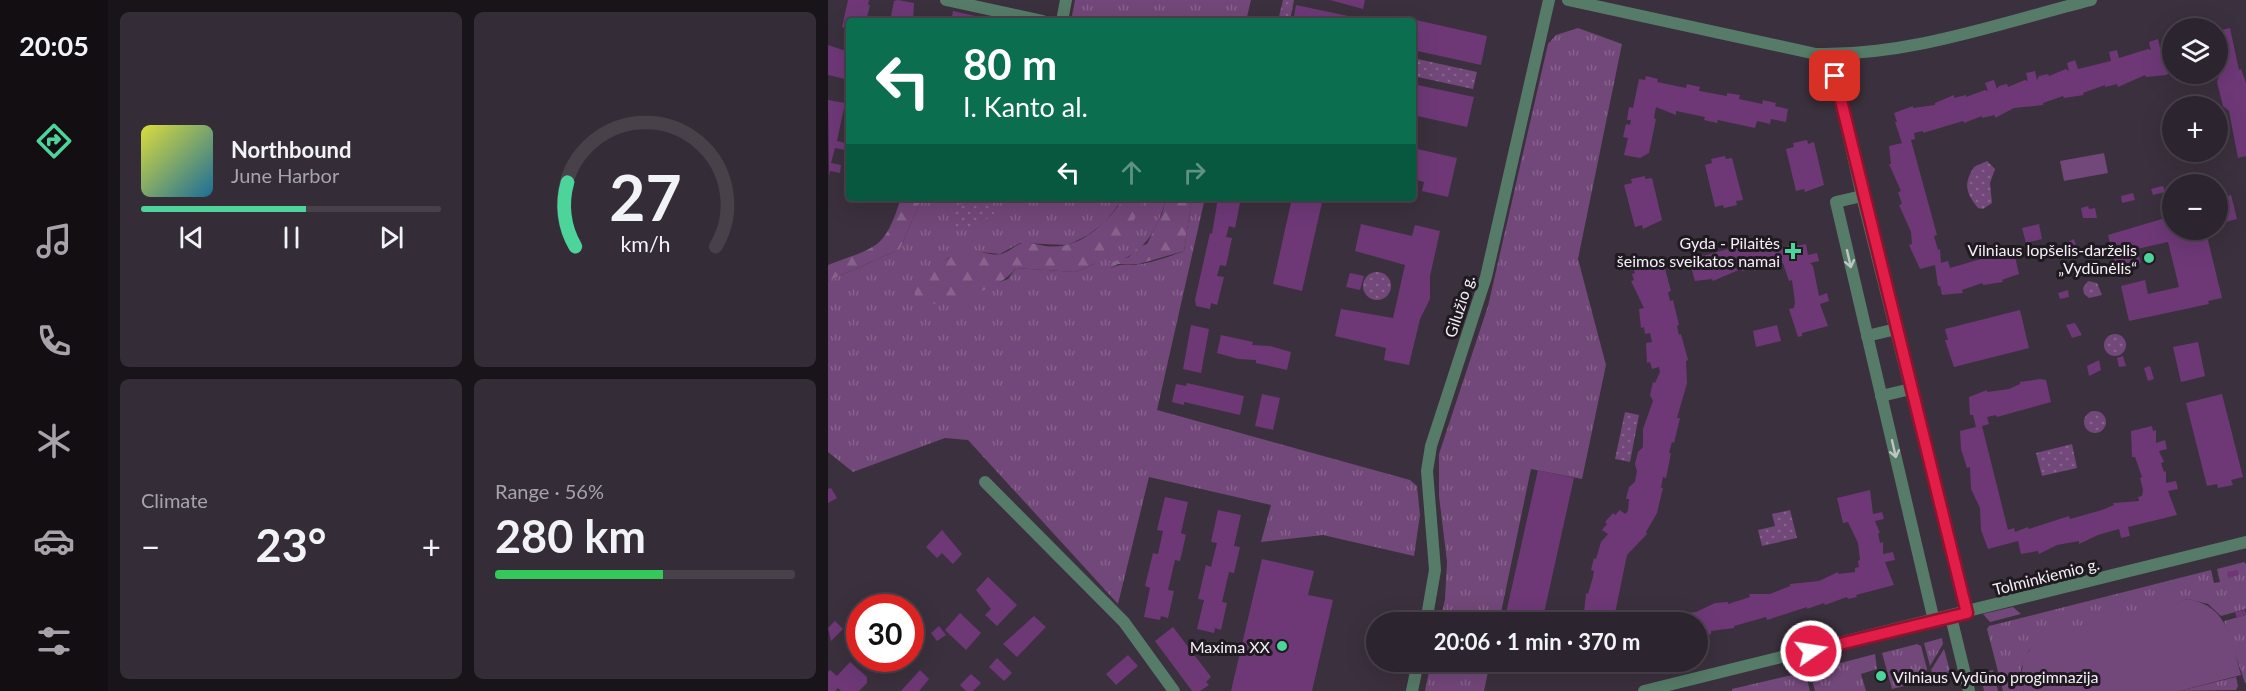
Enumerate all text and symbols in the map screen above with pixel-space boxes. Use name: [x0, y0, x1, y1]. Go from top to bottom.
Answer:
map controls: [2162, 18, 2228, 240]
button: layers: [2162, 18, 2228, 84]
text: 20:05: [19, 29, 89, 62]
text: 80 m: [963, 39, 1057, 89]
icon: left: [864, 42, 942, 120]
pin: [1809, 50, 1860, 101]
icon: arrive: [1818, 59, 1851, 92]
text: I. Kanto al.: [963, 90, 1088, 123]
button: +: [2162, 96, 2228, 162]
icon: directions: [33, 120, 75, 162]
text: Northbound: [231, 136, 351, 163]
icon: left: [1052, 156, 1085, 189]
icon: ahead: [1115, 156, 1148, 189]
icon: right: [1178, 156, 1211, 189]
text: 27: [609, 159, 681, 234]
text: June Harbor: [231, 163, 339, 187]
button: −: [2162, 174, 2228, 240]
icon: music: [33, 220, 75, 262]
icon: previous: [175, 221, 208, 254]
icon: pause: [275, 221, 308, 254]
icon: next: [375, 221, 408, 254]
text: km/h: [620, 231, 670, 257]
place label: Gyda - Pilaitės šeimos sveikatos namai: [1617, 233, 1780, 270]
place label: Vilniaus lopšelis-darželis „Vydūnėlis“: [1967, 240, 2137, 277]
marker: Gyda - Pilaitės šeimos sveikatos namai: [1784, 242, 1802, 260]
one-way arrow: [1844, 249, 1855, 268]
marker: Vilniaus lopšelis-darželis „Vydūnėlis“: [2142, 251, 2156, 265]
street label: Gilužio g.: [1440, 272, 1478, 340]
icon: phone: [33, 320, 75, 362]
icon: climate: [33, 420, 75, 462]
one-way arrow: [1888, 439, 1900, 458]
text: Range · 56%: [495, 479, 604, 503]
text: Climate: [141, 488, 208, 512]
text: 280 km: [495, 509, 646, 563]
text: 23°: [256, 518, 326, 572]
icon: car: [33, 520, 75, 562]
text: −: [141, 526, 160, 566]
text: +: [422, 526, 441, 566]
street label: Tolminkiemio g.: [1991, 554, 2101, 598]
speed limit sign: 30: [846, 594, 924, 672]
position arrow: [1779, 619, 1843, 683]
icon: filters: [33, 620, 75, 662]
text: 20:06 · 1 min · 370 m: [1434, 628, 1640, 655]
place label: Maxima XX: [1190, 637, 1271, 656]
marker: Maxima XX: [1275, 639, 1289, 653]
place label: Vilniaus Vydūno progimnazija: [1893, 667, 2099, 686]
marker: Vilniaus Vydūno progimnazija: [1874, 669, 1888, 683]

